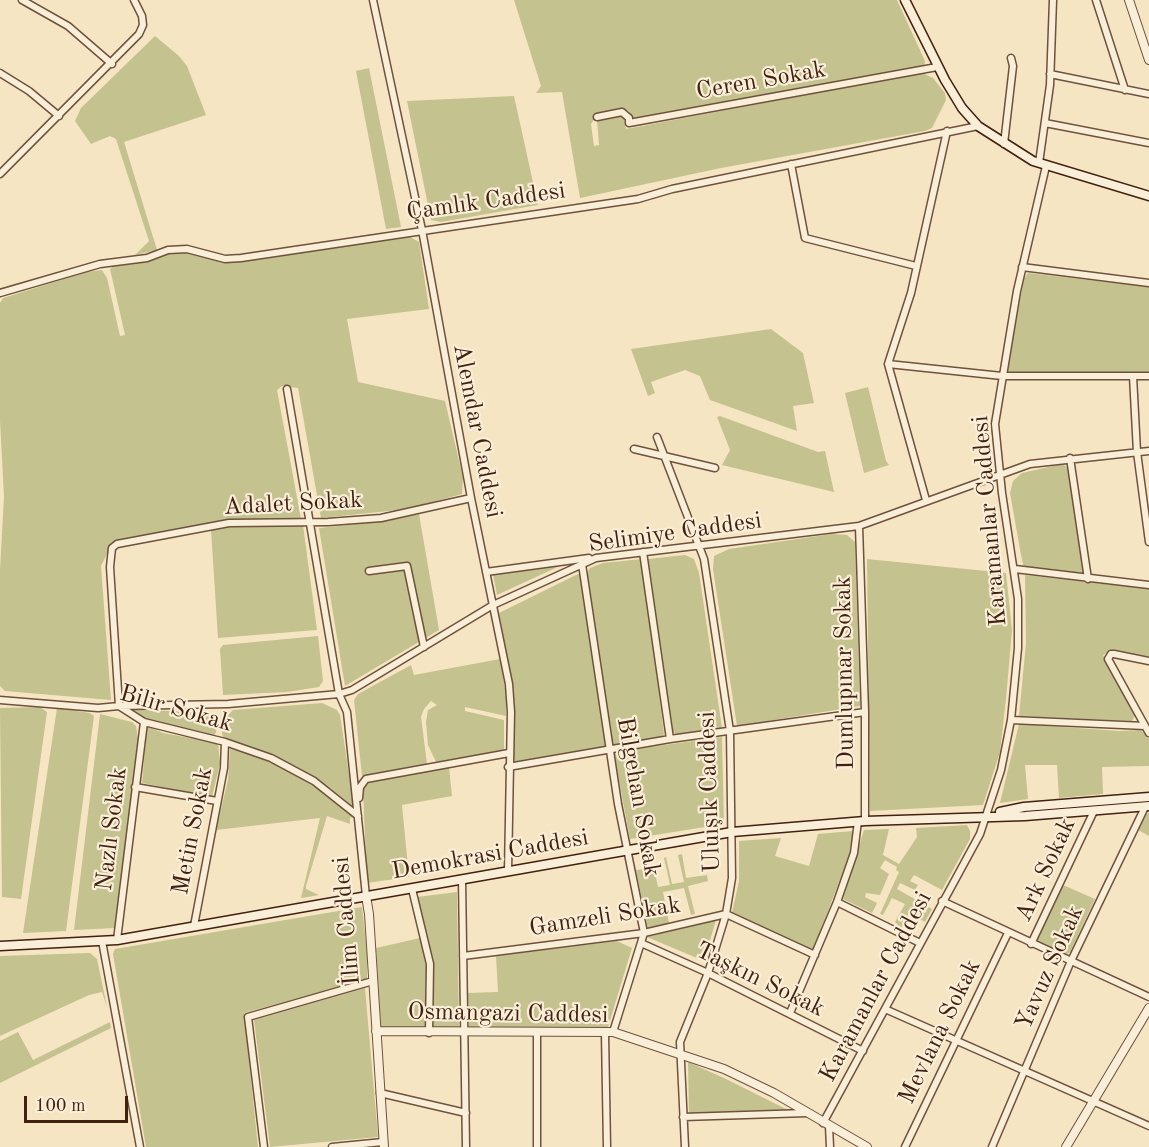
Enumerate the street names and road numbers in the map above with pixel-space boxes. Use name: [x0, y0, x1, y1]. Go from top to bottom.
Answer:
street label: Ceren Sokak: [694, 55, 828, 107]
street label: Çamlık Caddesi: [405, 177, 567, 227]
street label: Alemdar Caddesi: [446, 341, 508, 521]
street label: Karamanlar Caddesi: [966, 414, 1014, 628]
street label: Adalet Sokak: [223, 486, 363, 522]
street label: Selimiye Caddesi: [587, 507, 763, 559]
street label: Dumlupınar Sokak: [829, 576, 861, 770]
street label: Bilir Sokak: [116, 679, 236, 739]
street label: Uluışık Caddesi: [693, 711, 727, 873]
street label: Bilgehan Sokak: [610, 715, 666, 879]
street label: Metin Sokak: [167, 765, 219, 897]
street label: Nazlı Sokak: [90, 766, 134, 892]
street label: Ark Sokak: [1009, 814, 1083, 926]
street label: Demokrasi Caddesi: [389, 824, 591, 886]
street label: İlim Caddesi: [327, 855, 367, 987]
street label: Karamanlar Caddesi: [814, 887, 938, 1087]
street label: Gamzeli Sokak: [527, 891, 683, 943]
street label: Yavuz Sokak: [1010, 901, 1090, 1035]
street label: Taşkın Sokak: [691, 936, 829, 1024]
street label: Mevlana Sokak: [893, 955, 987, 1109]
street label: Osmangazi Caddesi: [407, 998, 609, 1030]

